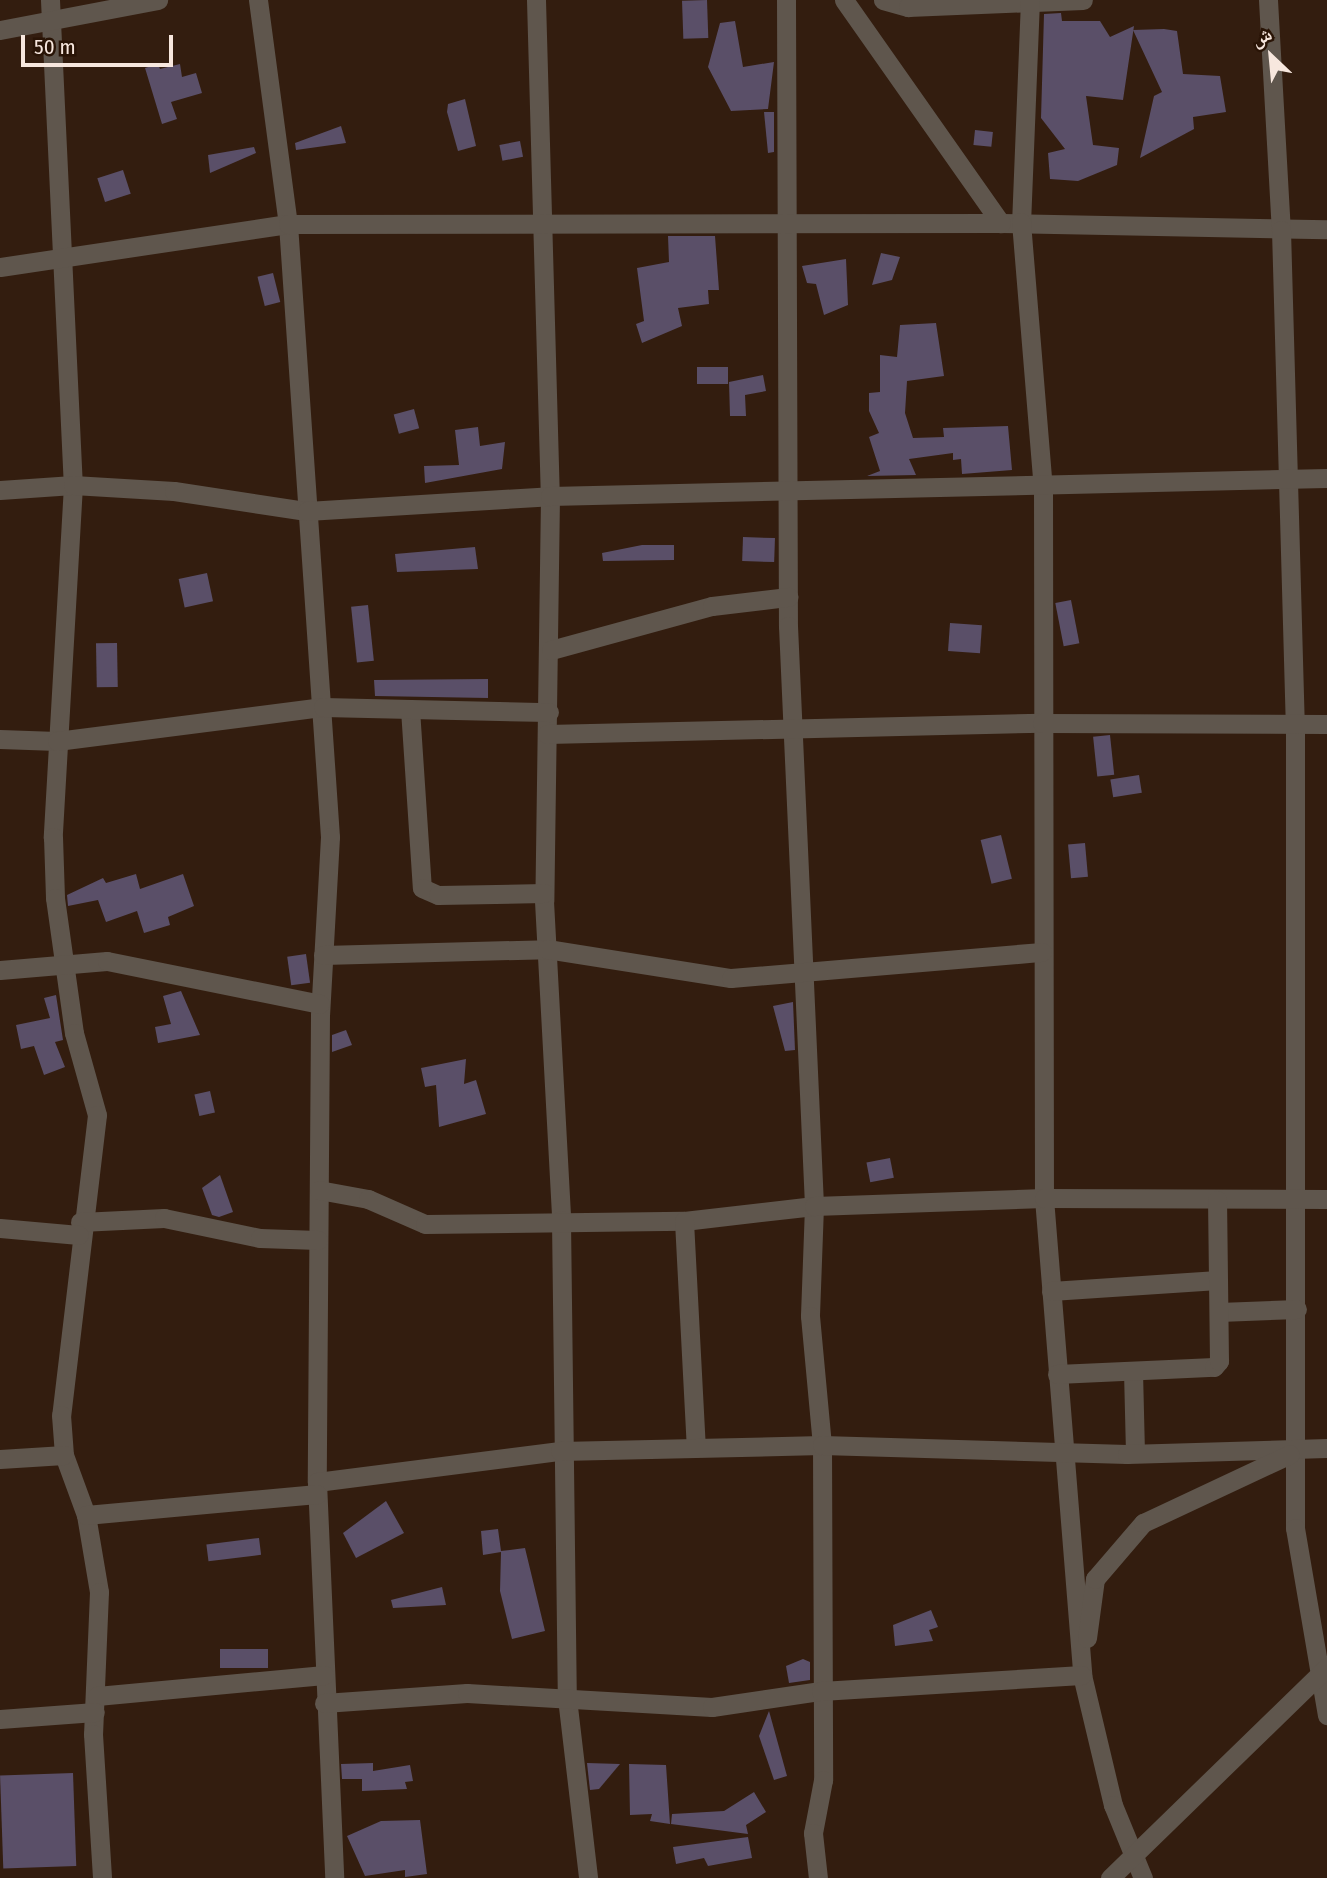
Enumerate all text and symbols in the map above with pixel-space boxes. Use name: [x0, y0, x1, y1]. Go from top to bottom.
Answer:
scale bar: [24, 21, 177, 65]
north arrow: [1236, 21, 1306, 91]
text: ش: [1247, 22, 1276, 51]
text: 50 m: [34, 34, 76, 60]

